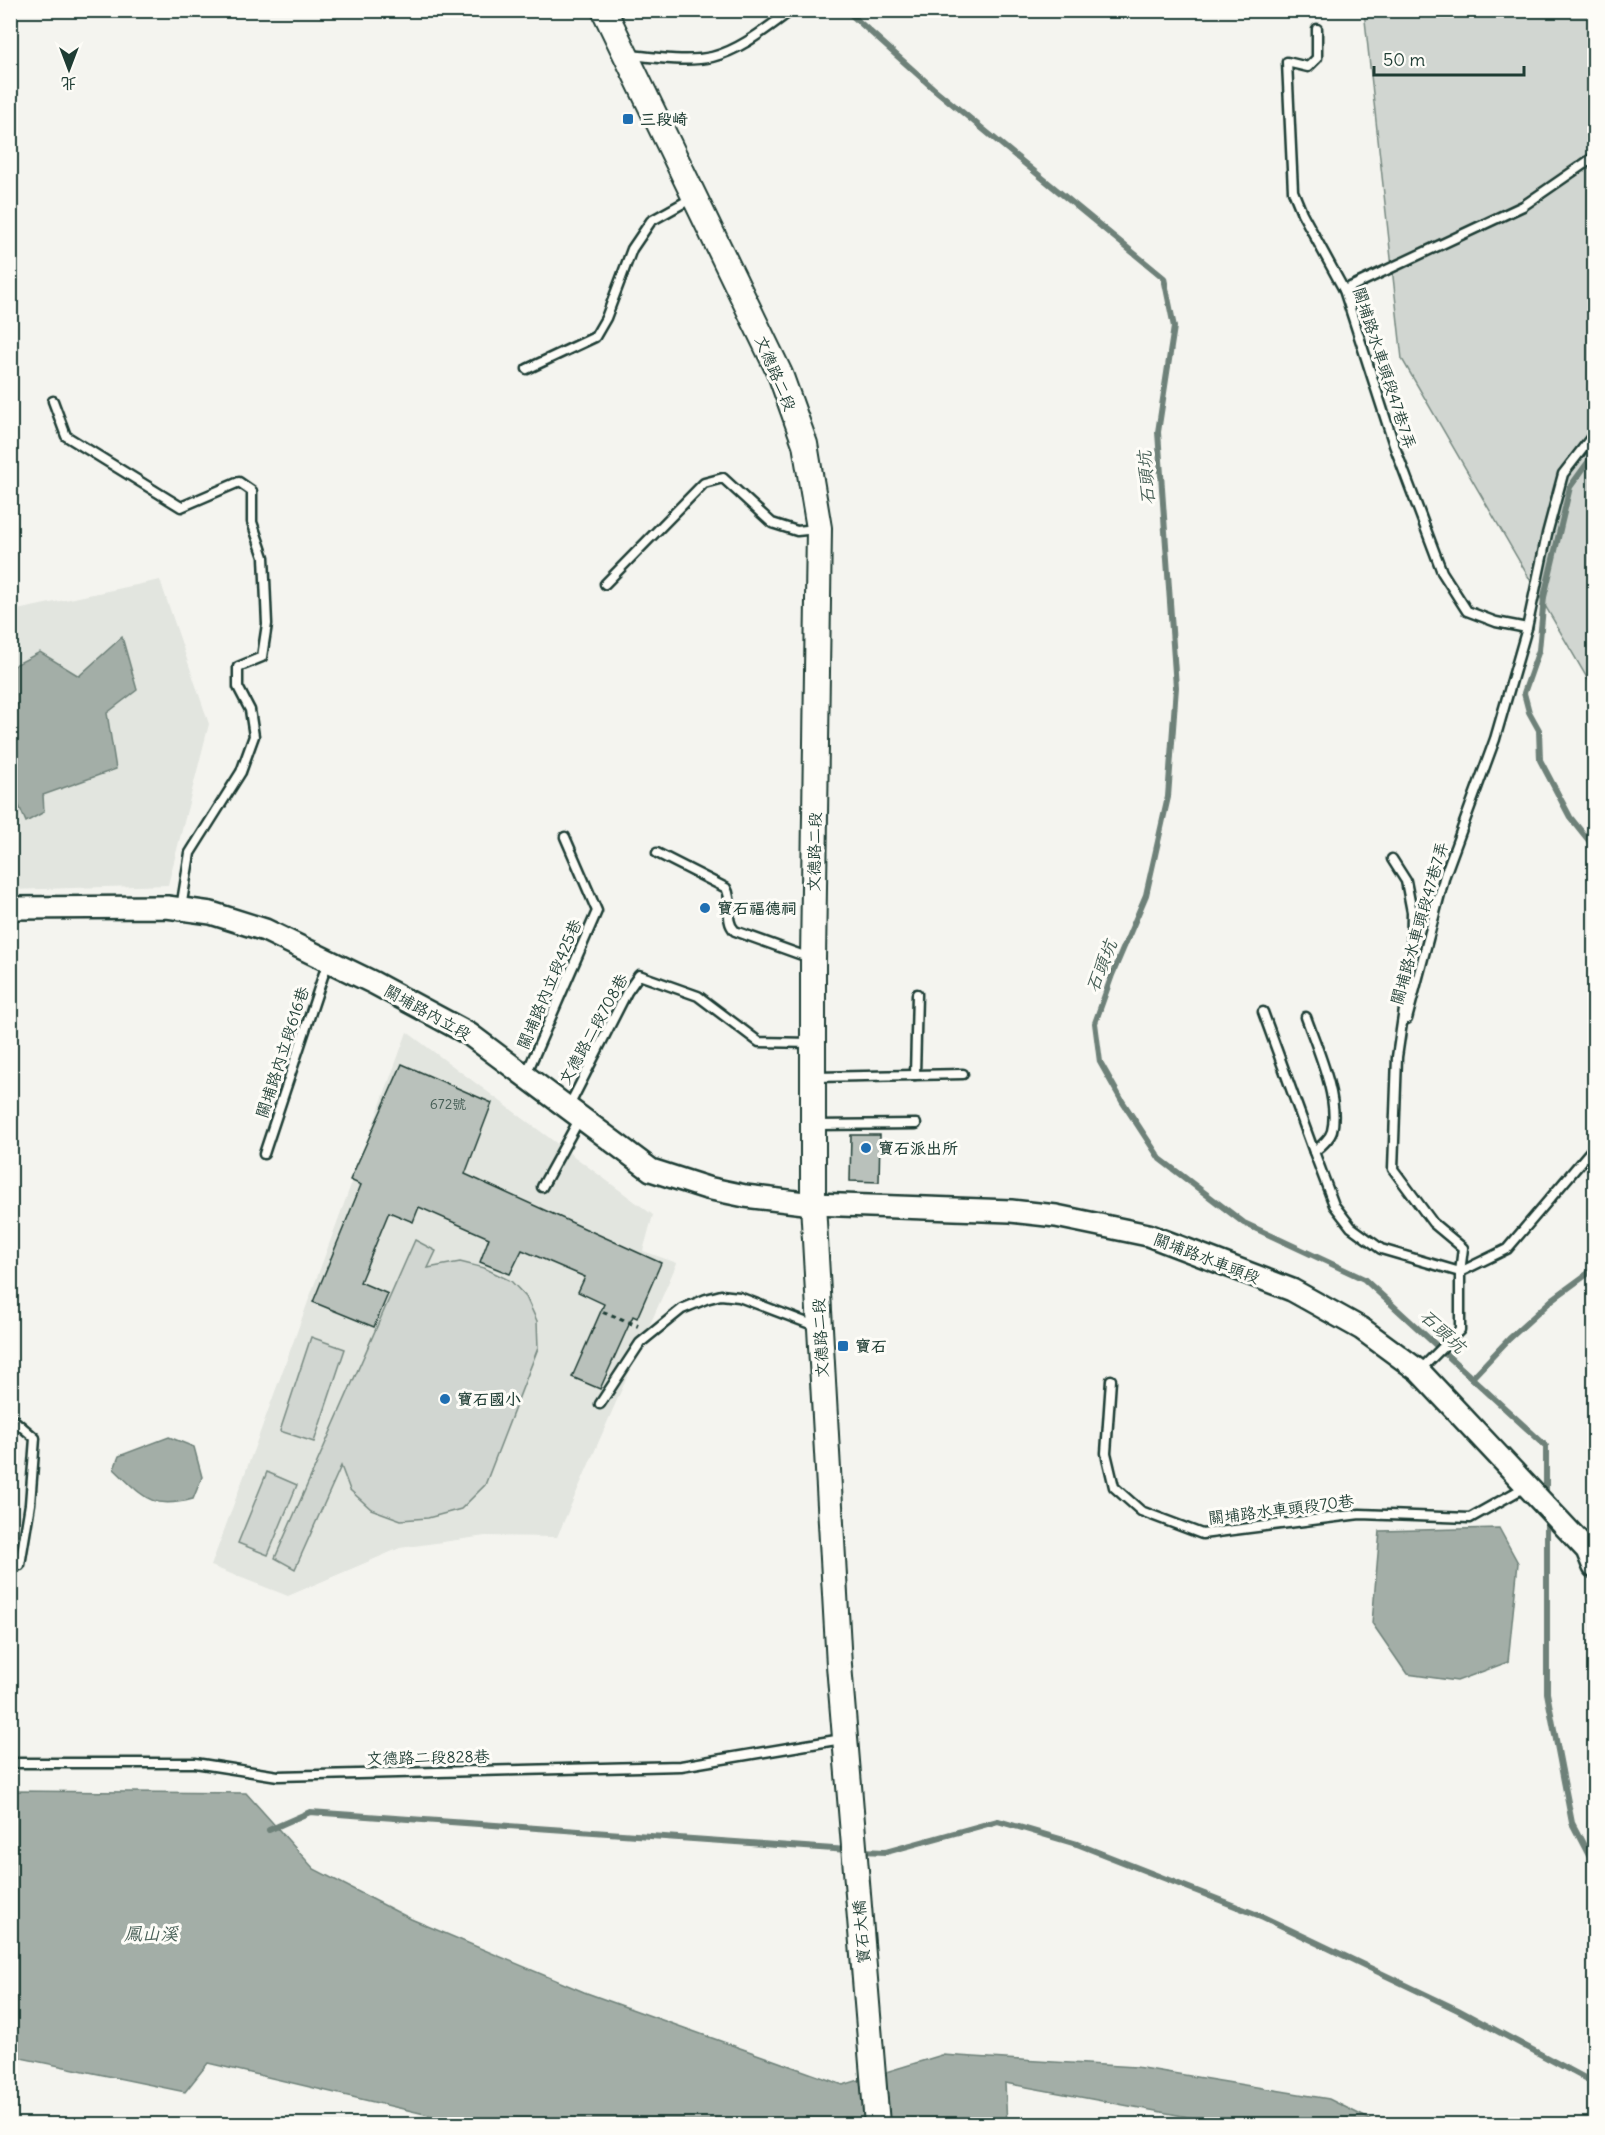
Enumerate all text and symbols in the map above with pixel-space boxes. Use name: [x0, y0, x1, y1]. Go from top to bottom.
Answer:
north arrow: [39, 39, 99, 99]
scale bar: [1374, 39, 1524, 77]
text: 50 m: [1383, 48, 1425, 71]
text: 北: [61, 74, 77, 94]
place label: 三段崎: [640, 109, 688, 129]
marker: 三段崎: [621, 112, 635, 126]
street label: 關埔路水車頭段47巷7弄: [1349, 285, 1421, 451]
street label: 文德路二段: [751, 332, 801, 414]
water label: 石頭坑: [1133, 448, 1159, 506]
street label: 文德路二段: [803, 812, 825, 892]
street label: 關埔路水車頭段47巷7弄: [1386, 839, 1452, 1007]
place label: 寶石福德祠: [717, 898, 797, 918]
marker: 寶石福德祠: [698, 901, 712, 915]
street label: 關埔路內立段425巷: [513, 916, 585, 1052]
water label: 石頭坑: [1080, 935, 1123, 995]
street label: 文德路二段708巷: [554, 970, 632, 1088]
street label: 關埔路內立段: [381, 980, 475, 1044]
street label: 關埔路內立段616巷: [251, 984, 313, 1120]
house number: 672號: [430, 1095, 466, 1113]
place label: 寶石派出所: [878, 1138, 958, 1158]
marker: 寶石派出所: [859, 1141, 873, 1155]
street label: 關埔路水車頭段: [1151, 1229, 1263, 1287]
street label: 文德路二段: [808, 1298, 832, 1378]
water label: 石頭坑: [1415, 1304, 1472, 1359]
place label: 寶石: [855, 1336, 887, 1356]
marker: 寶石: [836, 1339, 850, 1353]
place label: 寶石國小: [457, 1389, 521, 1409]
marker: 寶石國小: [438, 1392, 452, 1406]
street label: 關埔路水車頭段70巷: [1207, 1490, 1355, 1528]
street label: 文德路二段828巷: [366, 1746, 490, 1768]
street label: 寶石大橋: [848, 1899, 874, 1965]
water label: 鳳山溪: [123, 1922, 179, 1945]

